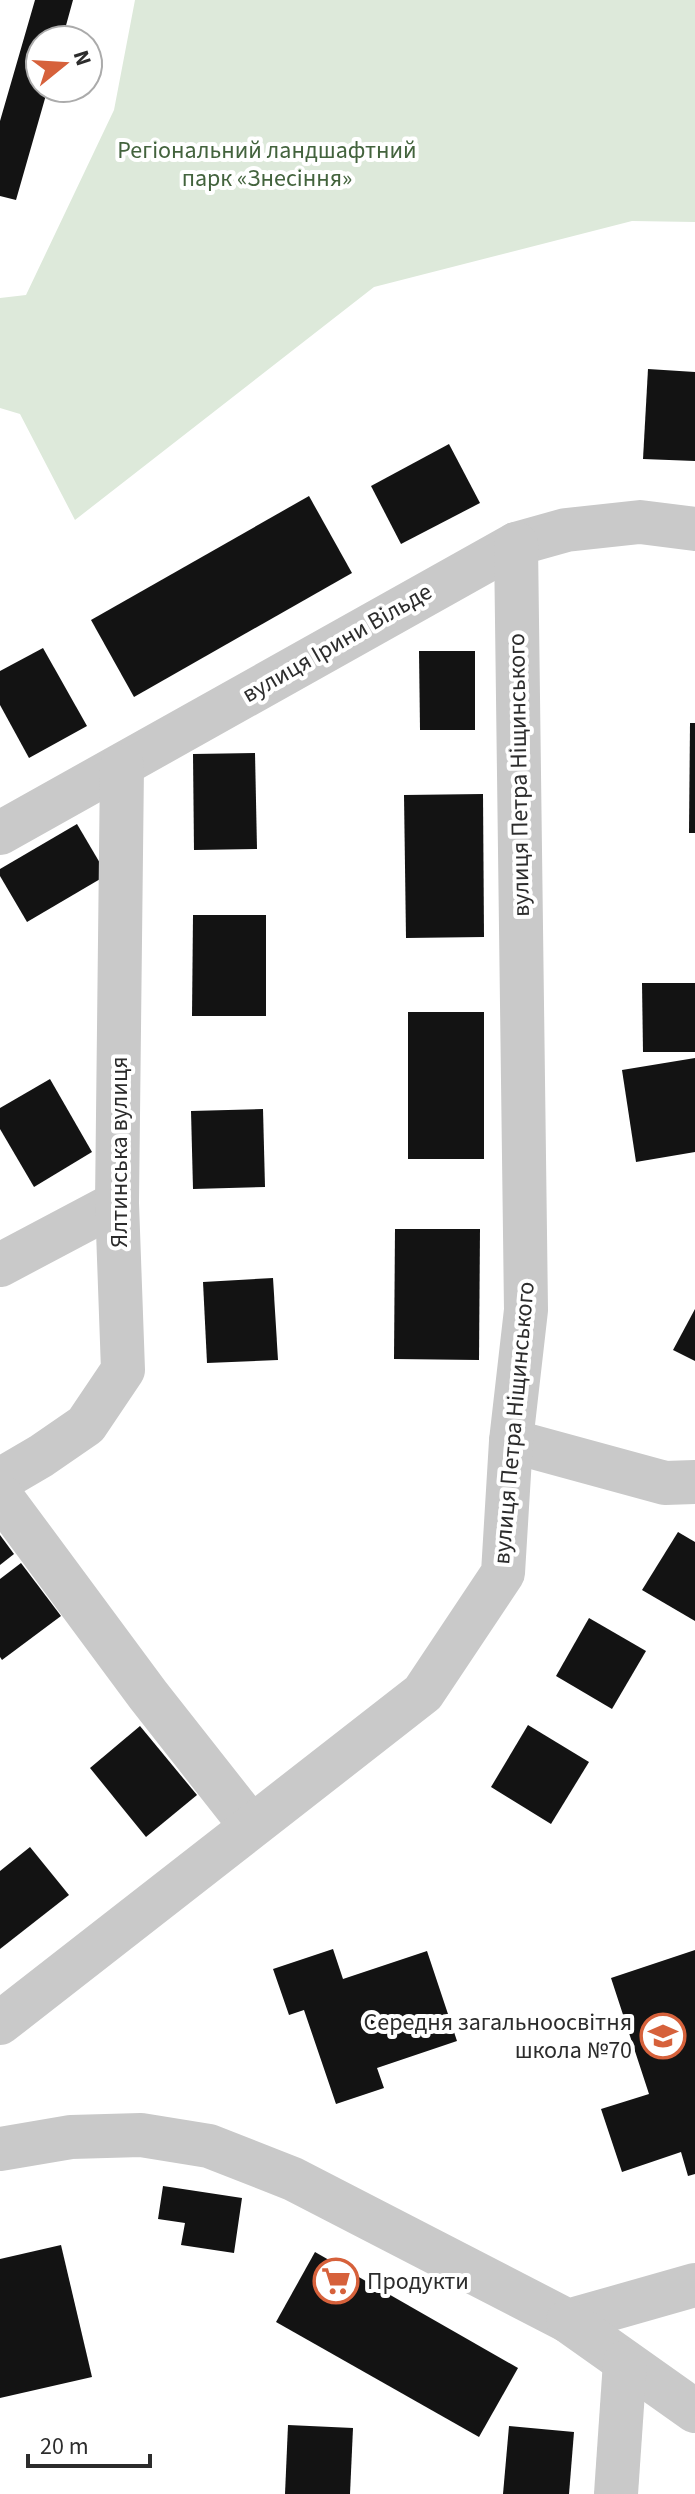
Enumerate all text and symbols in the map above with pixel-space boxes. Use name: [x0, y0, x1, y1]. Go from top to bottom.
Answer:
north arrow: [24, 24, 104, 104]
text: N: [65, 46, 100, 70]
park label: Регіональний ландшафтний парк «Знесіння»: [117, 133, 417, 196]
street label: вулиця Ірини Вільде: [235, 574, 439, 712]
street label: вулиця Петра Ніщинського: [499, 633, 539, 917]
street label: Ялтинська вулиця: [102, 1056, 137, 1248]
street label: вулиця Петра Ніщинського: [484, 1280, 544, 1566]
place label: Середня загальноосвітня школа №70: [364, 2005, 632, 2068]
school or university icon: Середня загальноосвітня школа №70: [639, 2012, 687, 2060]
supermarket icon: Продукти: [312, 2257, 360, 2305]
place label: Продукти: [367, 2264, 469, 2299]
scale bar: [28, 2418, 150, 2468]
text: 20 m: [40, 2429, 89, 2464]

